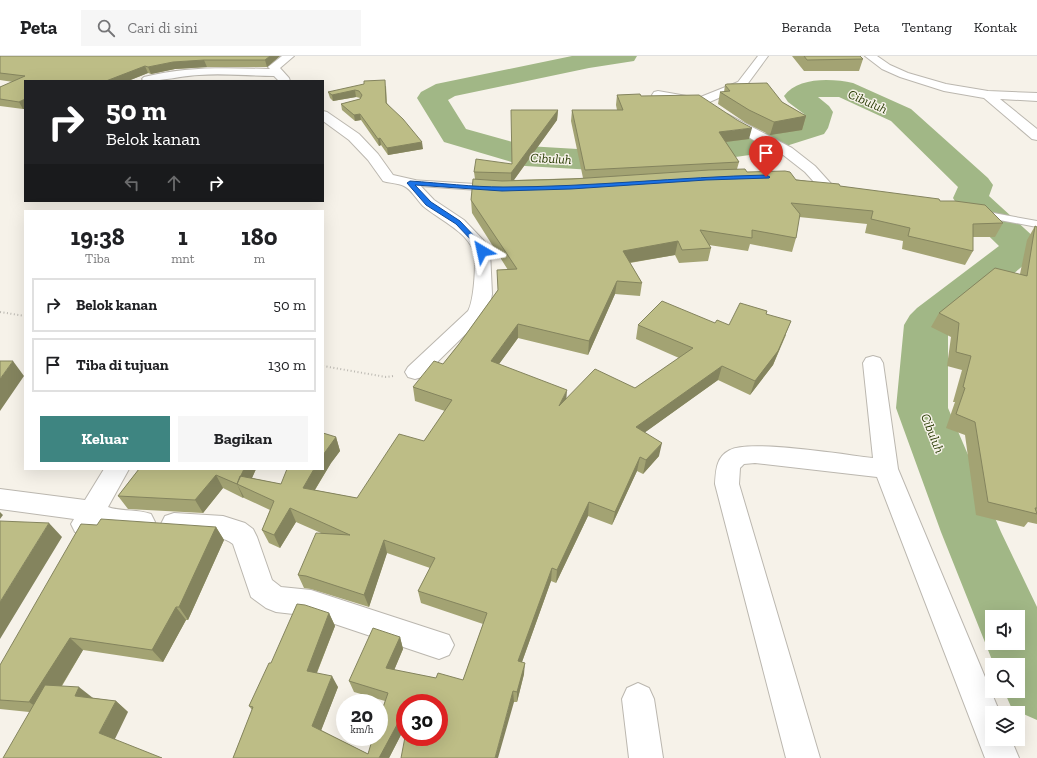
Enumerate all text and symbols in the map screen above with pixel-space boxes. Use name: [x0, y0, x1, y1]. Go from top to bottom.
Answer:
search box: [81, 10, 361, 46]
text: Peta: [20, 16, 57, 39]
icon: search: [95, 17, 117, 39]
text: Cari di sini: [127, 19, 198, 37]
text: Beranda: [781, 19, 832, 36]
text: Peta: [854, 19, 880, 36]
text: Tentang: [902, 19, 952, 36]
text: Kontak: [974, 19, 1017, 36]
water label: Cibuluh: [846, 86, 890, 117]
text: 50 m: [106, 94, 167, 127]
icon: right: [40, 96, 92, 148]
text: Belok kanan: [106, 128, 200, 150]
pin: [749, 136, 783, 177]
icon: arrive: [755, 142, 777, 164]
water label: Cibuluh: [530, 150, 572, 167]
icon: left: [121, 172, 143, 194]
icon: ahead: [163, 172, 185, 194]
icon: right: [205, 172, 227, 194]
text: 19:38: [70, 222, 125, 251]
text: 1: [178, 222, 188, 251]
text: 180: [241, 222, 278, 251]
position arrow: [461, 230, 503, 272]
text: Tiba: [85, 251, 110, 266]
text: mnt: [171, 251, 195, 266]
text: m: [254, 251, 265, 266]
icon: right: [42, 294, 64, 316]
text: Belok kanan: [76, 296, 157, 314]
text: 50 m: [273, 296, 306, 314]
icon: arrive: [42, 354, 64, 376]
text: Tiba di tujuan: [76, 356, 169, 374]
text: 130 m: [268, 356, 306, 374]
water label: Cibuluh: [918, 411, 947, 456]
button: Keluar: [40, 416, 170, 462]
button: Bagikan: [178, 416, 308, 462]
map controls: [985, 610, 1025, 746]
button: sound: [985, 610, 1025, 650]
button: search: [985, 658, 1025, 698]
speed limit sign: 30: [396, 694, 448, 746]
text: 20: [351, 703, 373, 727]
button: layers: [985, 706, 1025, 746]
text: km/h: [351, 724, 373, 736]

